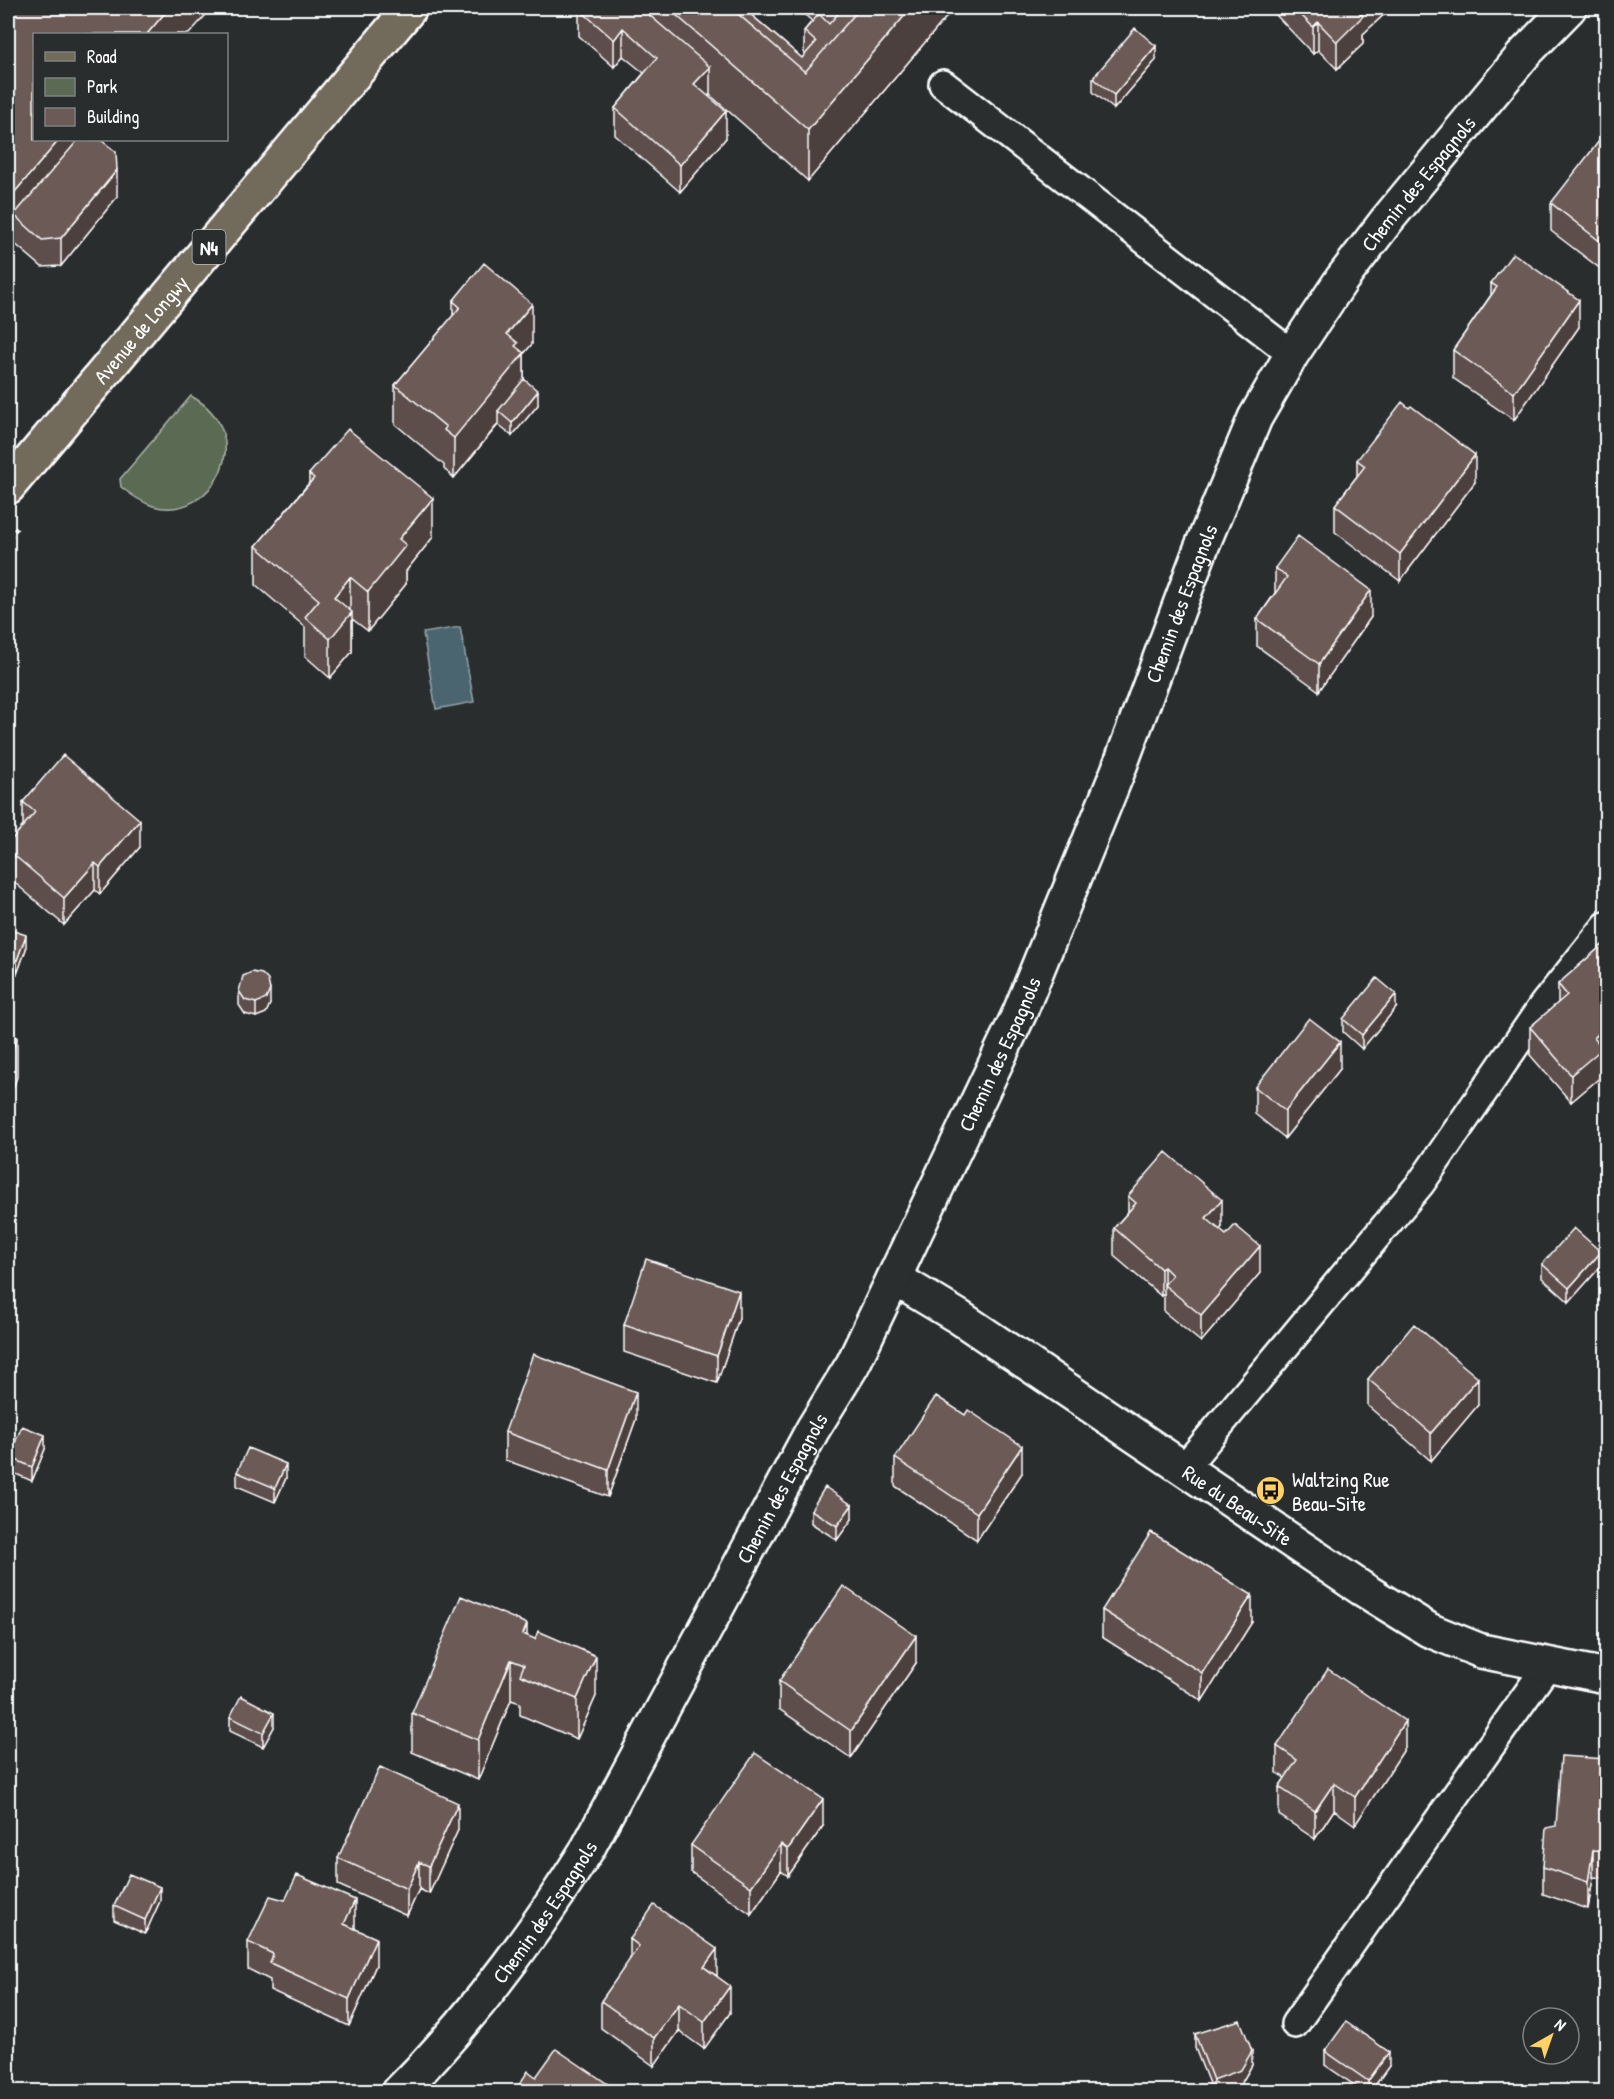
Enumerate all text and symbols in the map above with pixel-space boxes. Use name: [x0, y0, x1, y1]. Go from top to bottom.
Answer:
legend: [33, 33, 228, 141]
text: Road: [87, 44, 117, 69]
text: Park: [87, 74, 118, 99]
text: Building: [87, 104, 139, 129]
street label: Chemin des Espagnols: [1354, 109, 1482, 257]
road number: N4: [192, 230, 226, 264]
street label: Avenue de Longwy: [86, 269, 194, 390]
street label: Chemin des Espagnols: [1138, 520, 1224, 687]
street label: Chemin des Espagnols: [951, 972, 1047, 1136]
street label: Chemin des Espagnols: [729, 1407, 834, 1568]
street label: Rue du Beau-Site: [1177, 1457, 1298, 1552]
place label: Waltzing Rue Beau-Site: [1292, 1465, 1390, 1518]
bus stop icon: Waltzing Rue Beau-Site: [1255, 1475, 1287, 1507]
street label: Chemin des Espagnols: [485, 1836, 604, 1989]
north arrow: [1521, 2006, 1581, 2066]
text: N: [1550, 2013, 1571, 2036]

